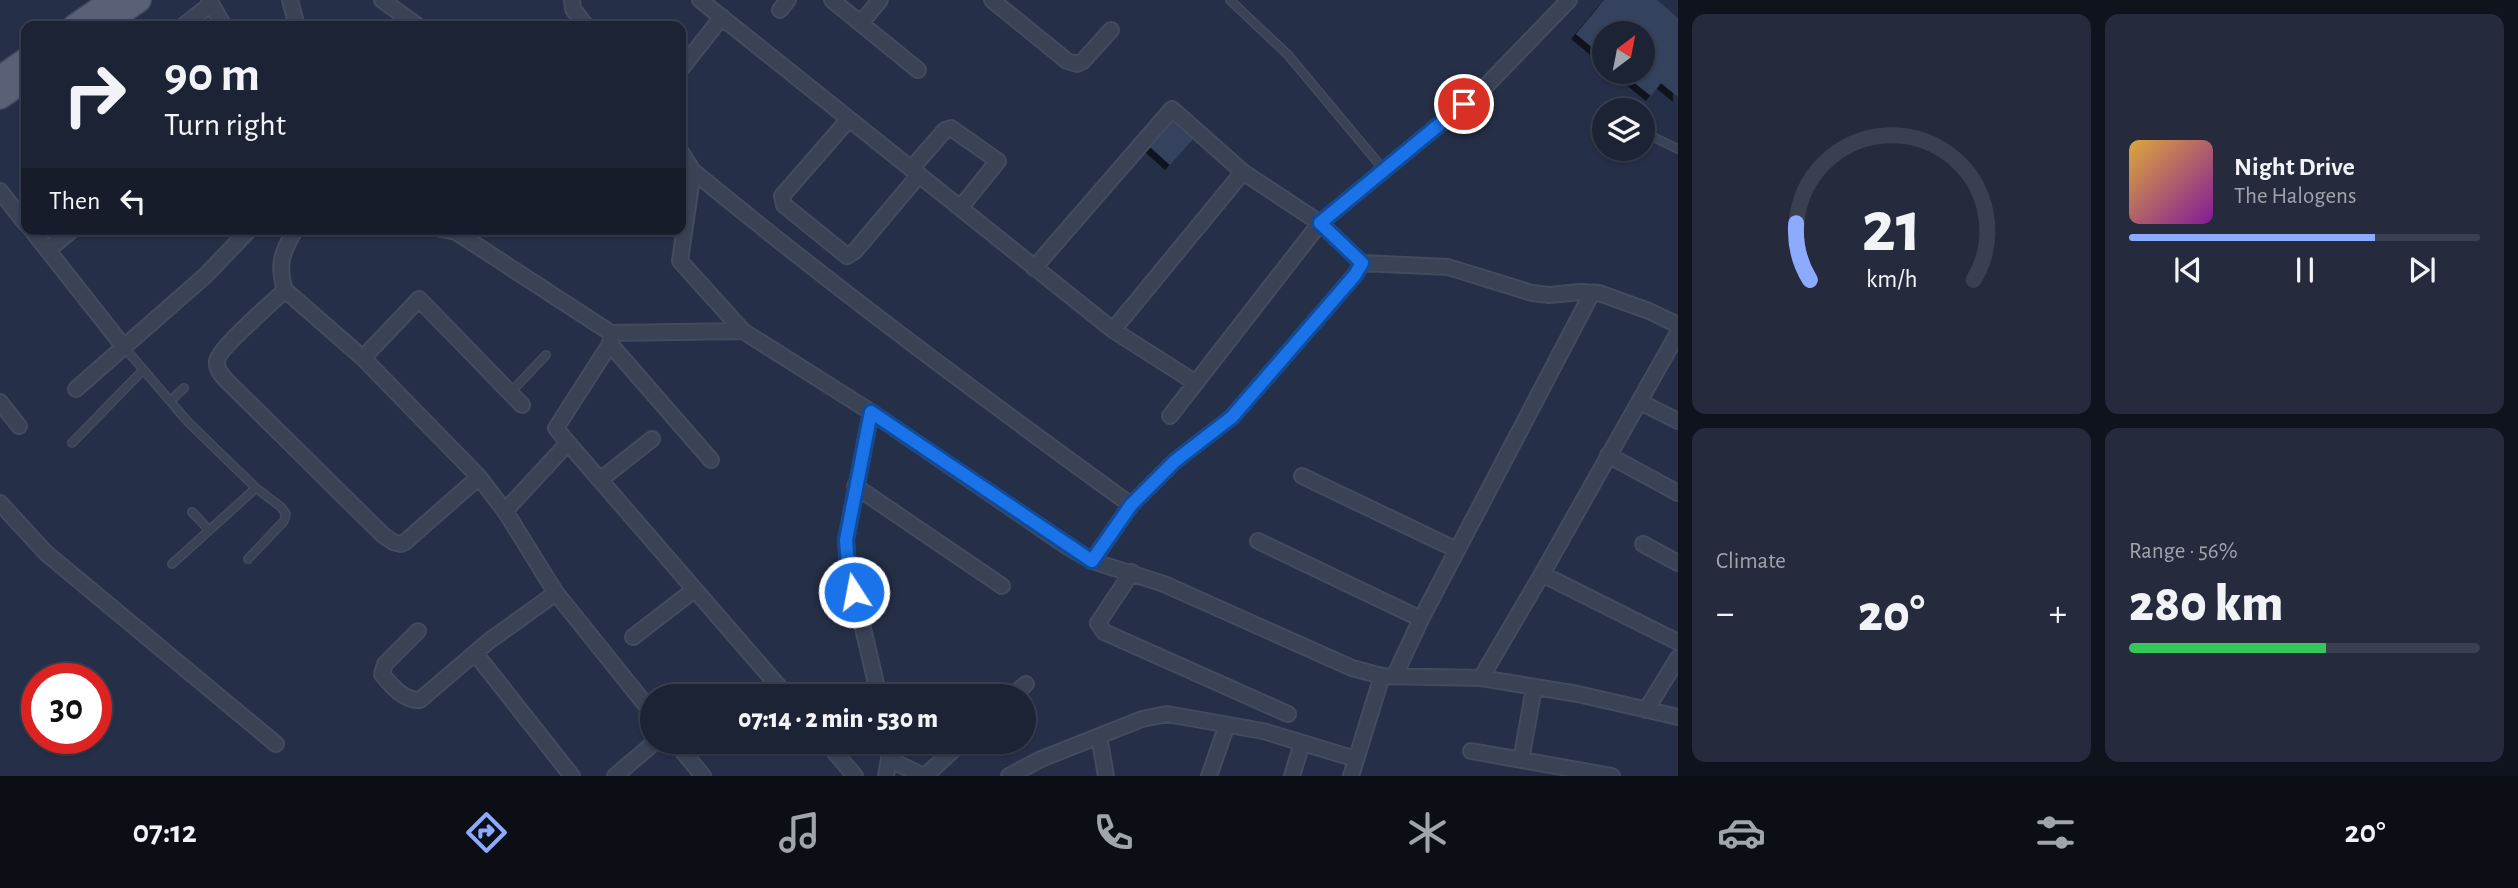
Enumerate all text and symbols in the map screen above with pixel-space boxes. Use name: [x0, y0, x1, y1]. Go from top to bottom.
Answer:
north arrow: [1592, 21, 1656, 84]
map controls: [1592, 21, 1655, 161]
icon: right: [49, 49, 140, 140]
text: 90 m: [164, 51, 260, 100]
pin: [1434, 74, 1494, 134]
icon: arrive: [1445, 85, 1483, 123]
button: layers: [1592, 98, 1655, 161]
text: Turn right: [164, 109, 286, 141]
text: Night Drive: [2234, 154, 2355, 180]
icon: left: [114, 182, 152, 220]
text: The Halogens: [2234, 185, 2356, 208]
text: Then: [49, 188, 100, 214]
text: 21: [1861, 193, 1922, 266]
icon: previous: [2169, 251, 2207, 289]
icon: pause: [2286, 251, 2324, 289]
icon: next: [2403, 251, 2441, 289]
text: km/h: [1866, 267, 1917, 292]
text: Range · 56%: [2129, 540, 2238, 563]
text: Climate: [1716, 550, 1786, 573]
position arrow: [817, 555, 891, 629]
text: 280 km: [2129, 578, 2283, 630]
text: 20°: [1858, 588, 1925, 640]
text: −: [1716, 595, 1734, 633]
text: +: [2049, 595, 2067, 633]
speed limit sign: 30: [21, 663, 112, 754]
text: 07:14 · 2 min · 530 m: [738, 706, 938, 732]
icon: directions: [462, 808, 511, 857]
icon: music: [775, 808, 824, 857]
icon: phone: [1089, 808, 1138, 857]
icon: climate: [1403, 808, 1452, 857]
icon: car: [1717, 808, 1766, 857]
icon: filters: [2031, 808, 2080, 857]
text: 07:12: [132, 816, 197, 848]
text: 20°: [2344, 816, 2386, 848]

